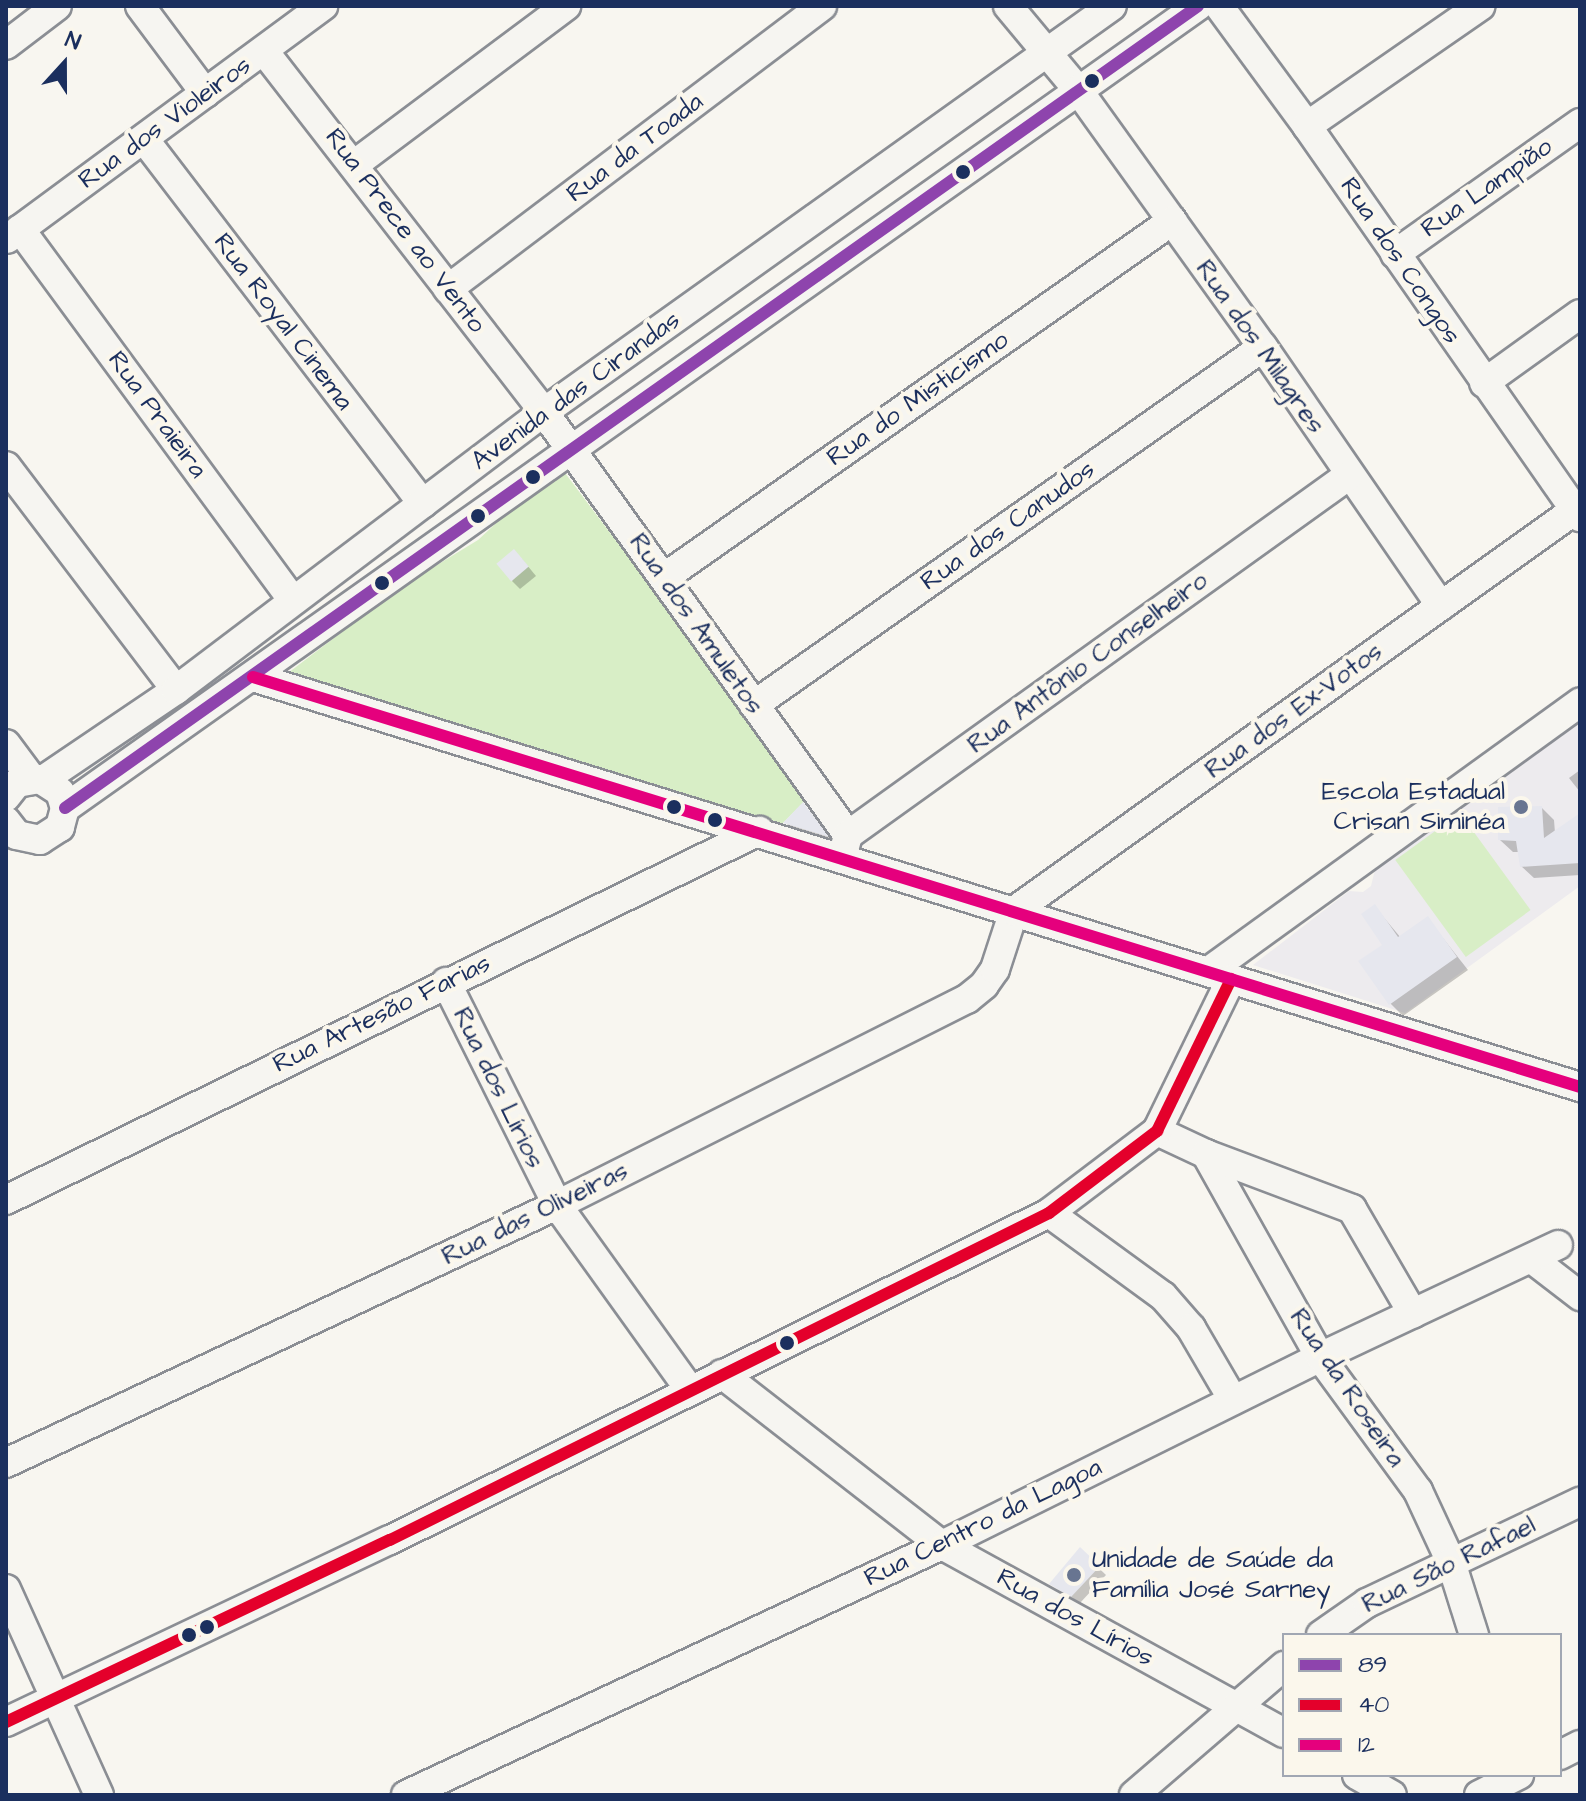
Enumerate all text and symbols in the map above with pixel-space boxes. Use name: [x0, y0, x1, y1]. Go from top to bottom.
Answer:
north arrow: [24, 24, 104, 104]
text: N: [61, 24, 85, 58]
street label: Rua dos Violeiros: [73, 50, 257, 196]
unlabelled marker: [1084, 73, 1100, 89]
street label: Rua da Toada: [561, 87, 709, 209]
street label: Rua Prece ao Vento: [318, 123, 492, 339]
street label: Rua Lampião: [1415, 131, 1559, 245]
unlabelled marker: [955, 164, 971, 180]
street label: Rua dos Congos: [1333, 172, 1467, 350]
street label: Rua Royal Cinema: [206, 227, 360, 417]
street label: Rua dos Milagres: [1189, 254, 1331, 440]
street label: Avenida das Cirandas: [465, 305, 687, 477]
street label: Rua do Misticismo: [821, 325, 1015, 473]
street label: Rua Praieira: [101, 346, 213, 484]
street label: Rua dos Canudos: [915, 454, 1101, 598]
unlabelled marker: [525, 469, 541, 485]
unlabelled marker: [470, 508, 486, 524]
street label: Rua dos Amuletos: [622, 528, 770, 720]
street label: Rua Antônio Conselheiro: [962, 565, 1214, 761]
unlabelled marker: [374, 575, 390, 591]
street label: Rua dos Ex-Votos: [1199, 636, 1389, 786]
place label: Escola Estadual Crisan Siminéa: [1322, 776, 1505, 838]
marker: Escola Estadual Crisan Siminéa: [1512, 798, 1530, 816]
unlabelled marker: [666, 799, 682, 815]
unlabelled marker: [707, 812, 723, 828]
street label: Rua Artesão Farias: [268, 948, 496, 1080]
street label: Rua dos Lírios: [446, 1003, 550, 1173]
street label: Rua das Oliveiras: [437, 1155, 633, 1273]
street label: Rua da Roseira: [1283, 1303, 1411, 1473]
unlabelled marker: [779, 1335, 795, 1351]
street label: Rua Centro da Lagoa: [859, 1452, 1107, 1594]
street label: Rua São Rafael: [1357, 1510, 1541, 1620]
place label: Unidade de Saúde da Família José Sarney: [1092, 1544, 1333, 1606]
street label: Rua dos Lírios: [991, 1562, 1159, 1674]
marker: Unidade de Saúde da Família José Sarney: [1063, 1564, 1085, 1586]
unlabelled marker: [199, 1619, 215, 1635]
unlabelled marker: [181, 1627, 197, 1643]
legend: [1282, 1633, 1562, 1777]
text: 89: [1358, 1648, 1387, 1682]
text: 40: [1358, 1688, 1389, 1722]
text: 12: [1358, 1728, 1375, 1762]

